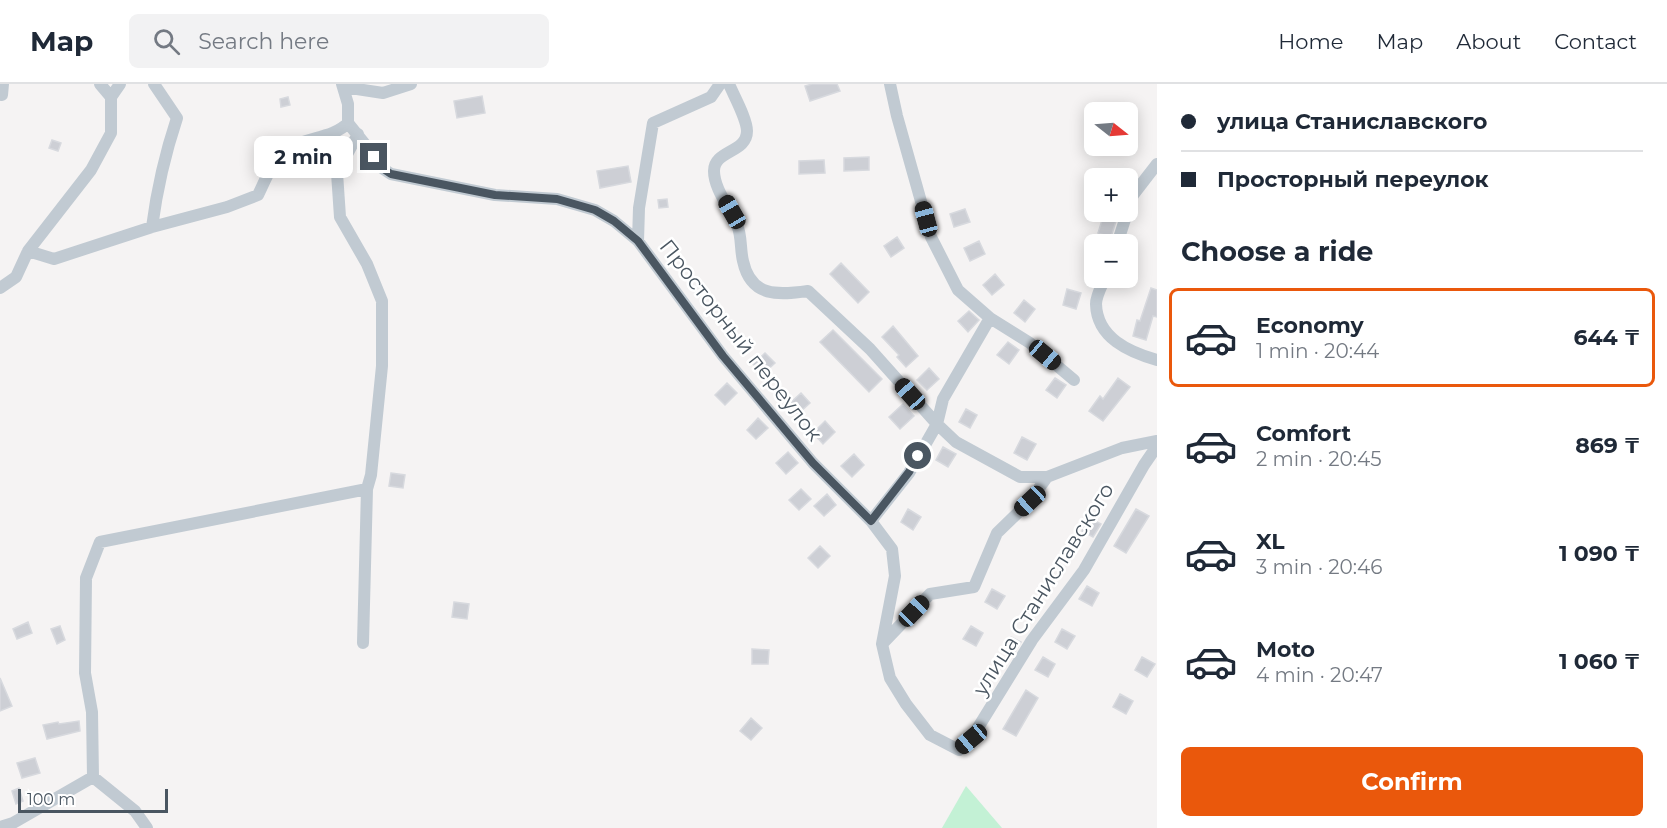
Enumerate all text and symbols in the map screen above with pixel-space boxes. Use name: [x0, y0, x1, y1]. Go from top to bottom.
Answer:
search box: [129, 14, 549, 68]
text: Map: [30, 24, 93, 58]
icon: search: [150, 25, 183, 58]
text: Search here: [198, 28, 329, 55]
text: Home: [1278, 29, 1343, 54]
text: Map: [1376, 29, 1423, 54]
text: About: [1456, 29, 1521, 54]
text: Contact: [1554, 29, 1637, 54]
north arrow: [1084, 102, 1138, 156]
map controls: [1084, 102, 1138, 288]
text: улица Станиславского: [1217, 108, 1487, 135]
callout: 2 min: [254, 136, 353, 178]
route end: [360, 143, 387, 170]
text: 2 min: [274, 145, 333, 169]
text: Просторный переулок: [1217, 166, 1489, 193]
button: +: [1084, 168, 1138, 222]
car: [715, 192, 749, 232]
car: [913, 199, 939, 239]
street label: Просторный переулок: [655, 234, 827, 446]
button: −: [1084, 234, 1138, 288]
text: Choose a ride: [1181, 235, 1373, 268]
icon: car: [1184, 311, 1238, 365]
text: Economy: [1256, 312, 1364, 339]
text: 644 ₸: [1573, 324, 1640, 351]
car: [1025, 337, 1065, 373]
text: 1 min · 20:44: [1256, 339, 1379, 363]
car: [891, 375, 929, 413]
icon: car: [1184, 419, 1238, 473]
text: Comfort: [1256, 420, 1351, 447]
text: 869 ₸: [1575, 432, 1640, 459]
route start: [904, 442, 931, 469]
text: 2 min · 20:45: [1256, 447, 1382, 471]
street label: улица Станиславского: [967, 478, 1119, 701]
car: [1011, 482, 1049, 520]
icon: car: [1184, 527, 1238, 581]
text: XL: [1256, 528, 1285, 555]
text: 1 090 ₸: [1559, 540, 1640, 567]
text: 3 min · 20:46: [1256, 555, 1382, 579]
car: [895, 592, 933, 630]
icon: car: [1184, 635, 1238, 689]
text: Moto: [1256, 636, 1315, 663]
text: 1 060 ₸: [1559, 648, 1640, 675]
text: 4 min · 20:47: [1256, 663, 1383, 687]
car: [951, 721, 991, 757]
button: Confirm: [1181, 747, 1643, 816]
scale bar: [18, 786, 168, 814]
text: 100 m: [27, 790, 75, 809]

